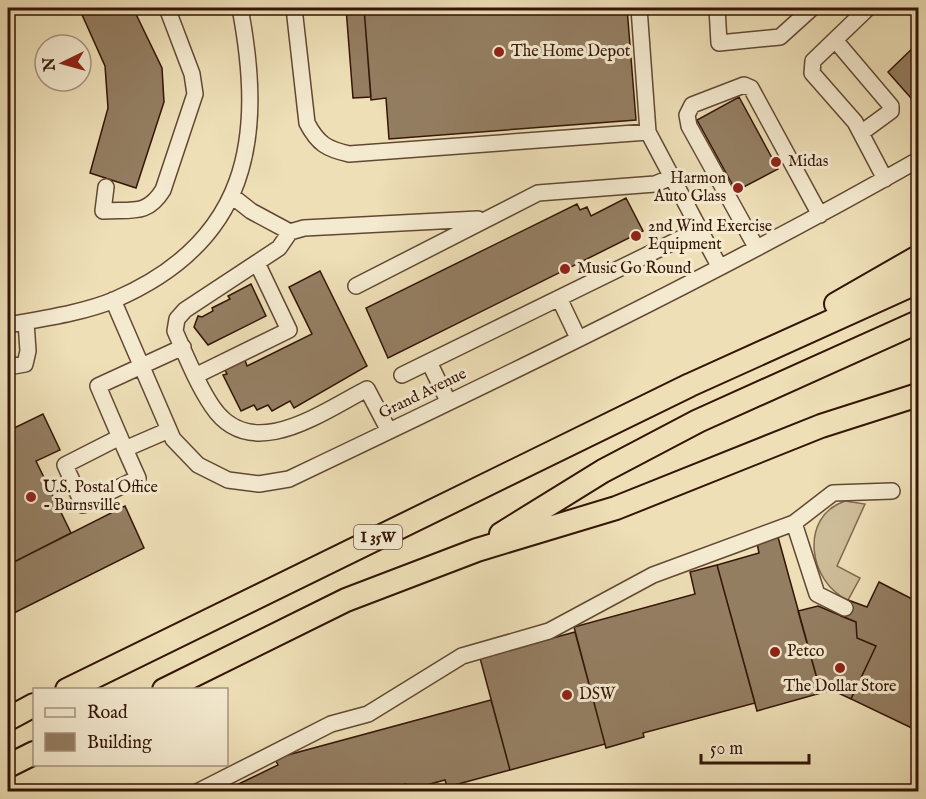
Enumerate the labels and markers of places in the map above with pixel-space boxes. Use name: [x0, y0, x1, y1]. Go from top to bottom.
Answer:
place label: The Home Depot: [511, 42, 631, 62]
marker: The Home Depot: [492, 45, 506, 59]
place label: Midas: [788, 152, 829, 172]
marker: Midas: [769, 155, 783, 169]
place label: Harmon Auto Glass: [653, 169, 726, 207]
marker: Harmon Auto Glass: [731, 181, 745, 195]
place label: 2nd Wind Exercise Equipment: [648, 217, 772, 255]
marker: 2nd Wind Exercise Equipment: [629, 229, 643, 243]
place label: Music Go Round: [577, 259, 692, 279]
marker: Music Go Round: [558, 262, 572, 276]
place label: U.S. Postal Office - Burnsville: [43, 478, 158, 516]
marker: U.S. Postal Office - Burnsville: [24, 490, 38, 504]
place label: Petco: [787, 642, 825, 662]
marker: Petco: [768, 645, 782, 659]
marker: The Dollar Store: [833, 661, 847, 675]
place label: The Dollar Store: [784, 677, 896, 697]
place label: DSW: [579, 685, 616, 705]
marker: DSW: [560, 688, 574, 702]

